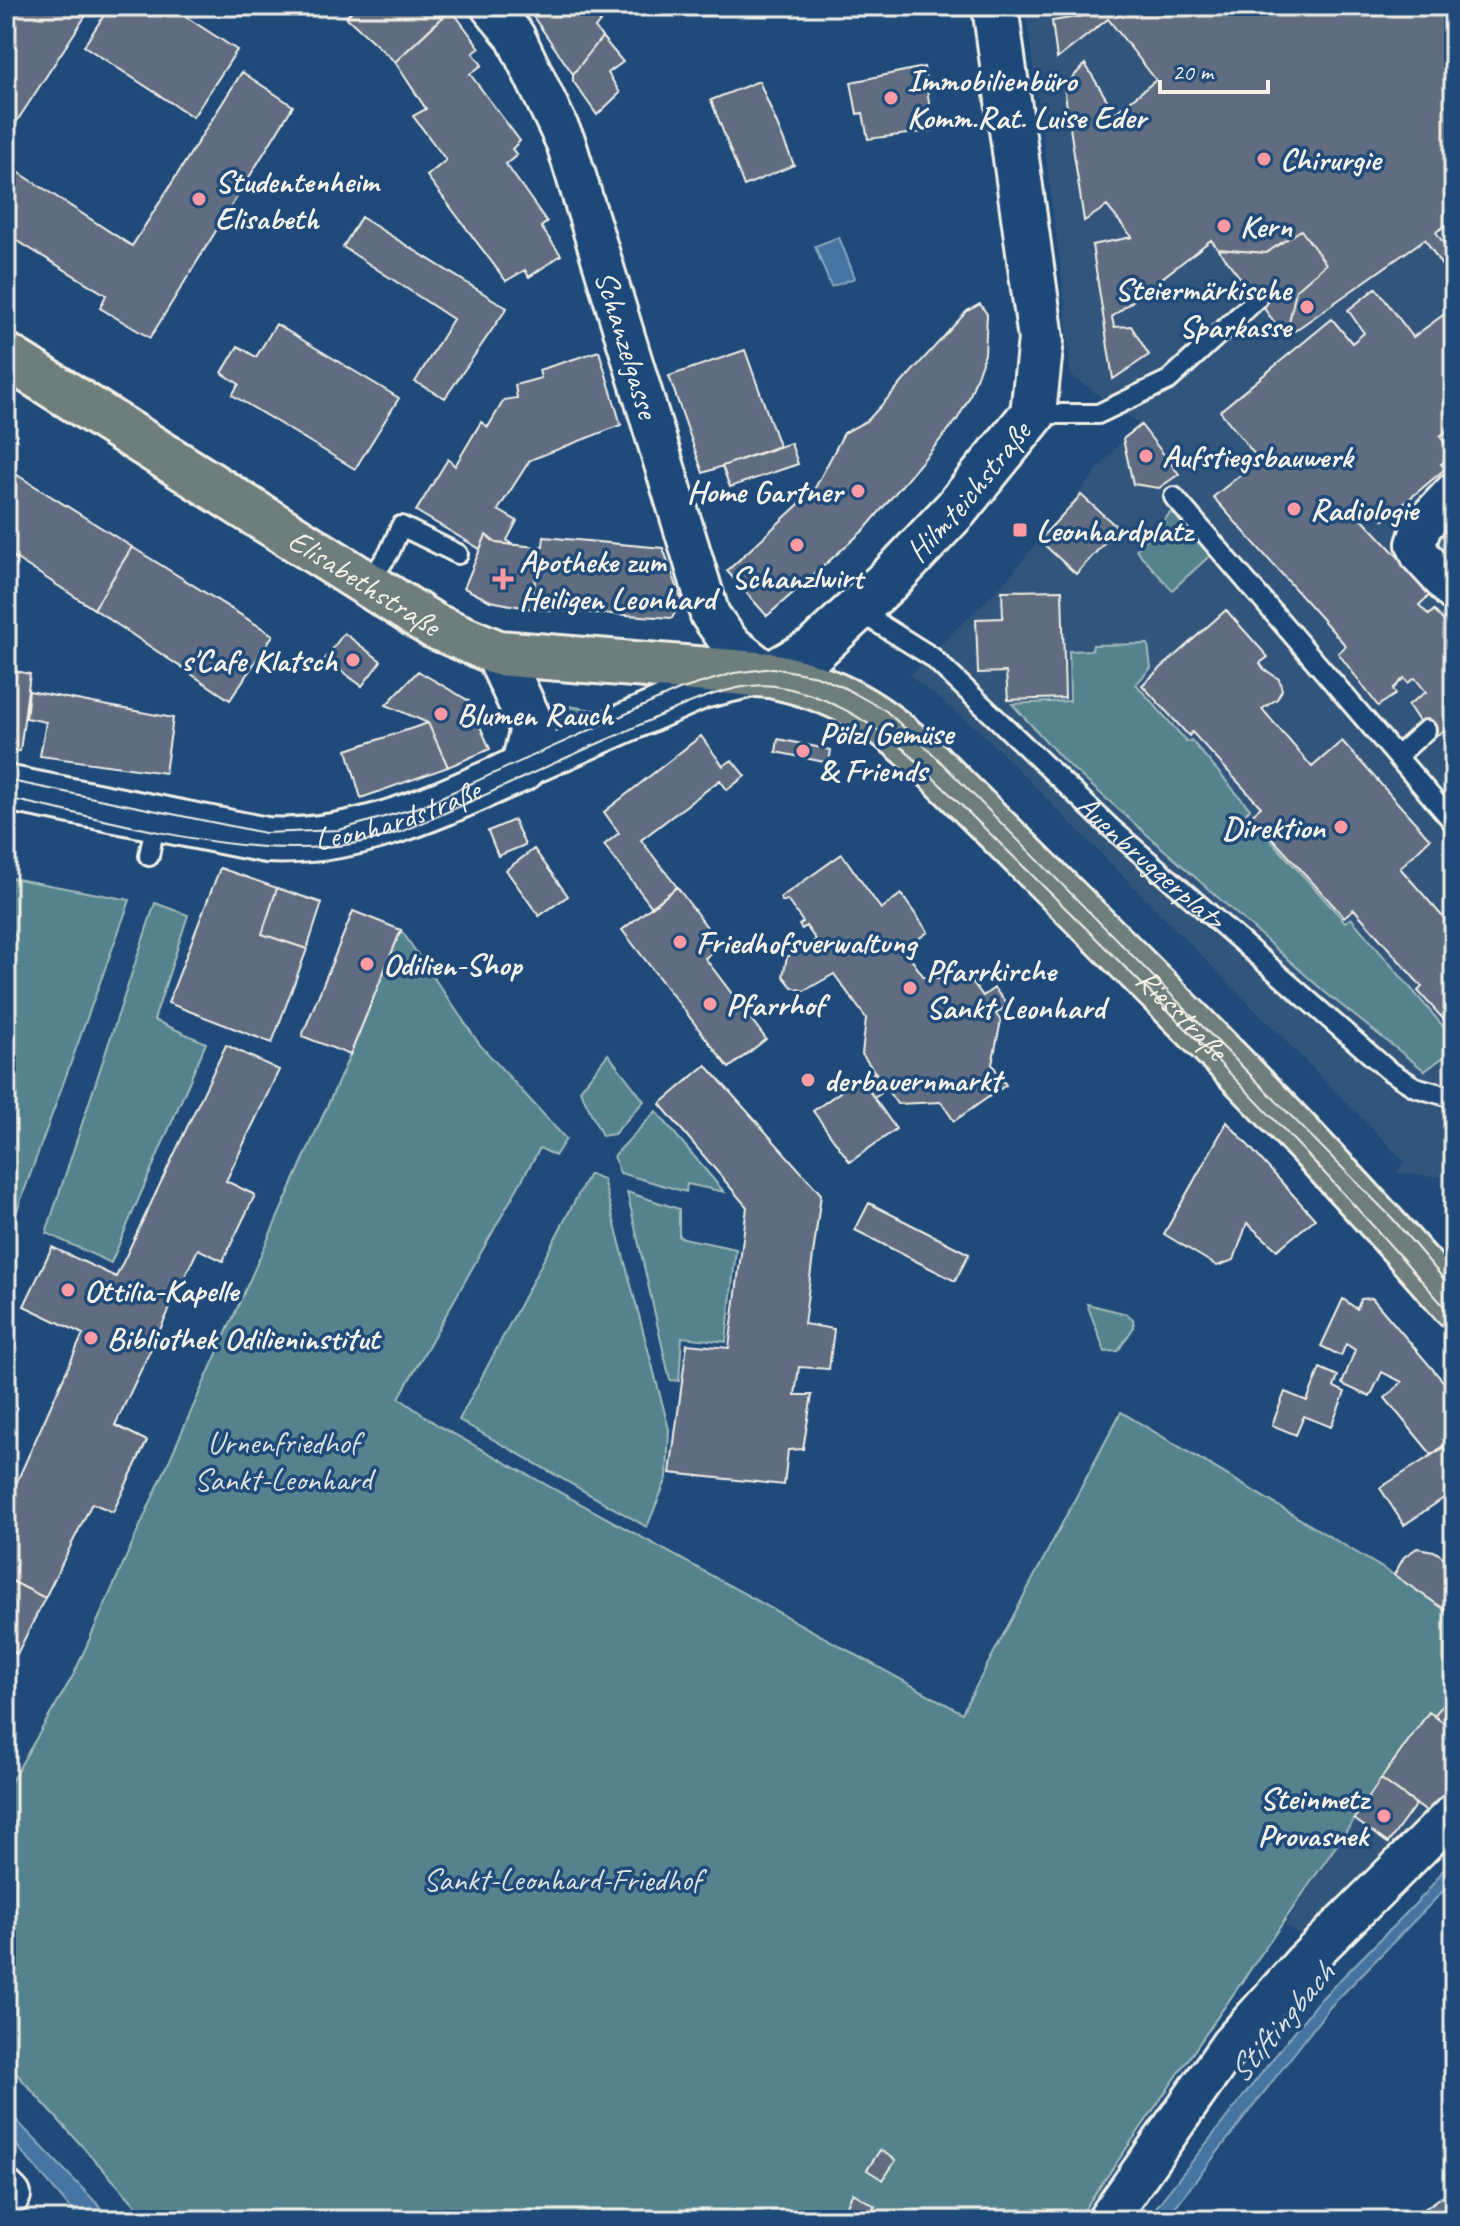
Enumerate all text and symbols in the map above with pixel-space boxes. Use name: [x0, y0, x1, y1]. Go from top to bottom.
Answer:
scale bar: [1160, 44, 1268, 94]
text: 20 m: [1172, 57, 1215, 87]
place label: Immobilienbüro Komm.Rat. Luise Eder: [907, 60, 1149, 138]
marker: Immobilienbüro Komm.Rat. Luise Eder: [882, 89, 900, 107]
place label: Chirurgie: [1280, 139, 1383, 180]
marker: Chirurgie: [1255, 150, 1273, 168]
place label: Studentenheim Elisabeth: [215, 161, 381, 239]
marker: Studentenheim Elisabeth: [190, 190, 208, 208]
place label: Kern: [1240, 206, 1293, 247]
marker: Kern: [1215, 217, 1233, 235]
street label: Schanzelgasse: [585, 266, 669, 426]
place label: Steiermärkische Sparkasse: [1114, 269, 1293, 347]
marker: Steiermärkische Sparkasse: [1298, 298, 1316, 316]
street label: Hilmteichstraße: [897, 411, 1042, 571]
place label: Aufstiegsbauwerk: [1162, 436, 1355, 477]
marker: Aufstiegsbauwerk: [1137, 447, 1155, 465]
place label: Home Gartner: [687, 471, 845, 512]
marker: Home Gartner: [849, 482, 867, 500]
place label: Radiologie: [1310, 489, 1420, 530]
marker: Radiologie: [1285, 500, 1303, 518]
place label: Leonhardplatz: [1036, 510, 1196, 551]
street label: Elisabethstraße: [281, 519, 450, 647]
marker: Leonhardplatz: [1011, 521, 1029, 539]
marker: Schanzlwirt: [788, 536, 806, 554]
place label: Apotheke zum Heiligen Leonhard: [519, 541, 720, 619]
place label: Schanzlwirt: [731, 557, 866, 598]
marker: Apotheke zum Heiligen Leonhard: [494, 570, 512, 588]
place label: s'Cafe Klatsch: [181, 640, 338, 681]
marker: s'Cafe Klatsch: [344, 651, 362, 669]
place label: Blumen Rauch: [457, 694, 614, 735]
marker: Blumen Rauch: [432, 705, 450, 723]
place label: Pölzl Gemüse & Friends: [819, 713, 956, 791]
marker: Pölzl Gemüse & Friends: [794, 742, 812, 760]
street label: Leonhardstraße: [312, 769, 489, 860]
street label: Auenbruggerplatz: [1067, 785, 1236, 942]
place label: Direktion: [1222, 807, 1326, 848]
marker: Direktion: [1332, 818, 1350, 836]
place label: Friedhofsverwaltung: [696, 922, 919, 963]
marker: Friedhofsverwaltung: [671, 933, 689, 951]
place label: Odilien-Shop: [383, 944, 524, 985]
place label: Pfarrkirche Sankt Leonhard: [926, 950, 1110, 1028]
marker: Odilien-Shop: [358, 955, 376, 973]
street label: Riesstraße: [1127, 960, 1239, 1071]
marker: Pfarrkirche Sankt Leonhard: [901, 979, 919, 997]
place label: Pfarrhof: [726, 984, 832, 1025]
marker: Pfarrhof: [701, 995, 719, 1013]
place label: derbauernmarkt: [824, 1060, 1005, 1101]
marker: derbauernmarkt: [799, 1071, 817, 1089]
place label: Ottilia-Kapelle: [84, 1270, 240, 1311]
marker: Ottilia-Kapelle: [59, 1281, 77, 1299]
place label: Bibliothek Odilieninstitut: [107, 1318, 382, 1359]
marker: Bibliothek Odilieninstitut: [82, 1329, 100, 1347]
park label: Urnenfriedhof Sankt-Leonhard: [194, 1422, 376, 1500]
place label: Steinmetz Provasnek: [1258, 1778, 1372, 1856]
marker: Steinmetz Provasnek: [1375, 1807, 1393, 1825]
park label: Sankt-Leonhard-Friedhof: [423, 1859, 708, 1900]
water label: Stiftingbach: [1217, 1951, 1345, 2092]

